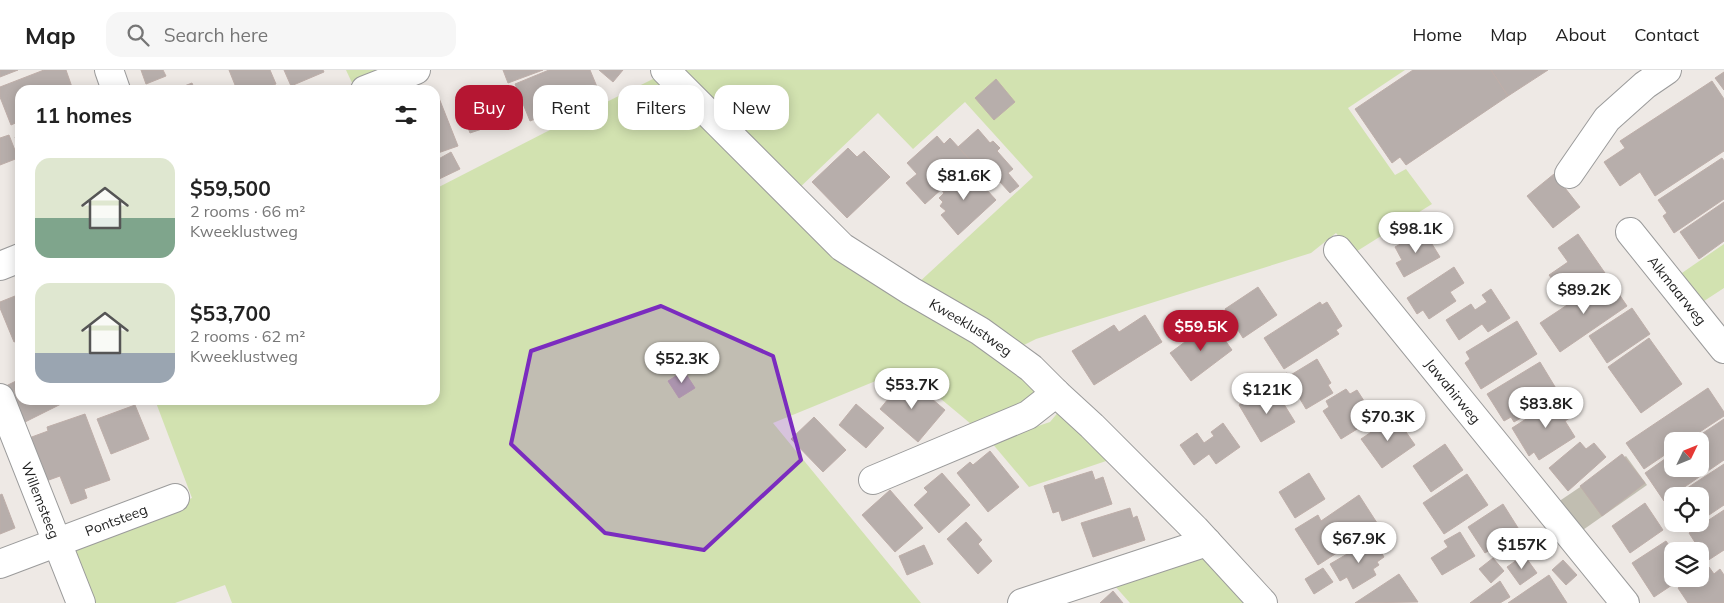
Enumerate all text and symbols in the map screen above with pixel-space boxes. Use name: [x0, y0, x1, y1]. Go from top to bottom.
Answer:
search box: [106, 12, 456, 57]
text: Map: [25, 20, 76, 50]
icon: search: [124, 21, 152, 49]
text: Search here: [164, 23, 268, 47]
text: Home: [1412, 23, 1462, 46]
text: Map: [1490, 23, 1527, 46]
text: About: [1555, 23, 1606, 46]
text: Contact: [1634, 23, 1699, 46]
chip: Buy: [455, 85, 523, 130]
chip: Rent: [533, 85, 608, 130]
chip: Filters: [618, 85, 704, 130]
chip: New: [714, 85, 789, 130]
icon: filters: [392, 101, 420, 129]
text: 11 homes: [35, 102, 132, 128]
pin: $81.6K: [923, 158, 1005, 201]
text: $81.6K: [937, 165, 991, 185]
text: $59,500: [190, 175, 271, 201]
icon: home: [75, 178, 135, 238]
text: 2 rooms · 66 m²: [190, 201, 305, 221]
pin: $98.1K: [1375, 212, 1457, 254]
text: $98.1K: [1389, 218, 1443, 238]
text: Kweeklustweg: [190, 221, 298, 241]
street label: Alkmaarweg: [1644, 252, 1710, 329]
pin: $89.2K: [1543, 272, 1625, 315]
text: $89.2K: [1557, 279, 1611, 299]
street label: Kweeklustweg: [926, 295, 1016, 360]
text: $53,700: [190, 300, 271, 326]
icon: home: [75, 303, 135, 363]
pin: $59.5K: [1160, 310, 1242, 352]
text: $59.5K: [1174, 316, 1228, 336]
text: 2 rooms · 62 m²: [190, 326, 305, 346]
pin: $52.3K: [641, 342, 723, 384]
text: Kweeklustweg: [190, 346, 298, 366]
text: $52.3K: [655, 348, 709, 368]
street label: Jawahirweg: [1421, 355, 1485, 427]
pin: $53.7K: [871, 368, 953, 410]
pin: $121K: [1232, 372, 1302, 415]
text: $53.7K: [885, 374, 939, 394]
text: $121K: [1242, 379, 1292, 399]
pin: $83.8K: [1505, 386, 1587, 429]
text: $83.8K: [1519, 393, 1573, 413]
pin: $70.3K: [1347, 400, 1429, 442]
text: $70.3K: [1361, 406, 1415, 426]
north arrow: [1664, 432, 1709, 478]
map controls: [1664, 432, 1709, 587]
street label: Willemsteeg: [17, 459, 64, 541]
button: locate: [1664, 487, 1709, 532]
street label: Pontsteeg: [82, 500, 150, 540]
pin: $67.9K: [1318, 522, 1400, 564]
text: $67.9K: [1332, 528, 1386, 548]
pin: $157K: [1487, 528, 1557, 570]
text: $157K: [1497, 534, 1547, 554]
button: layers: [1664, 542, 1709, 587]

